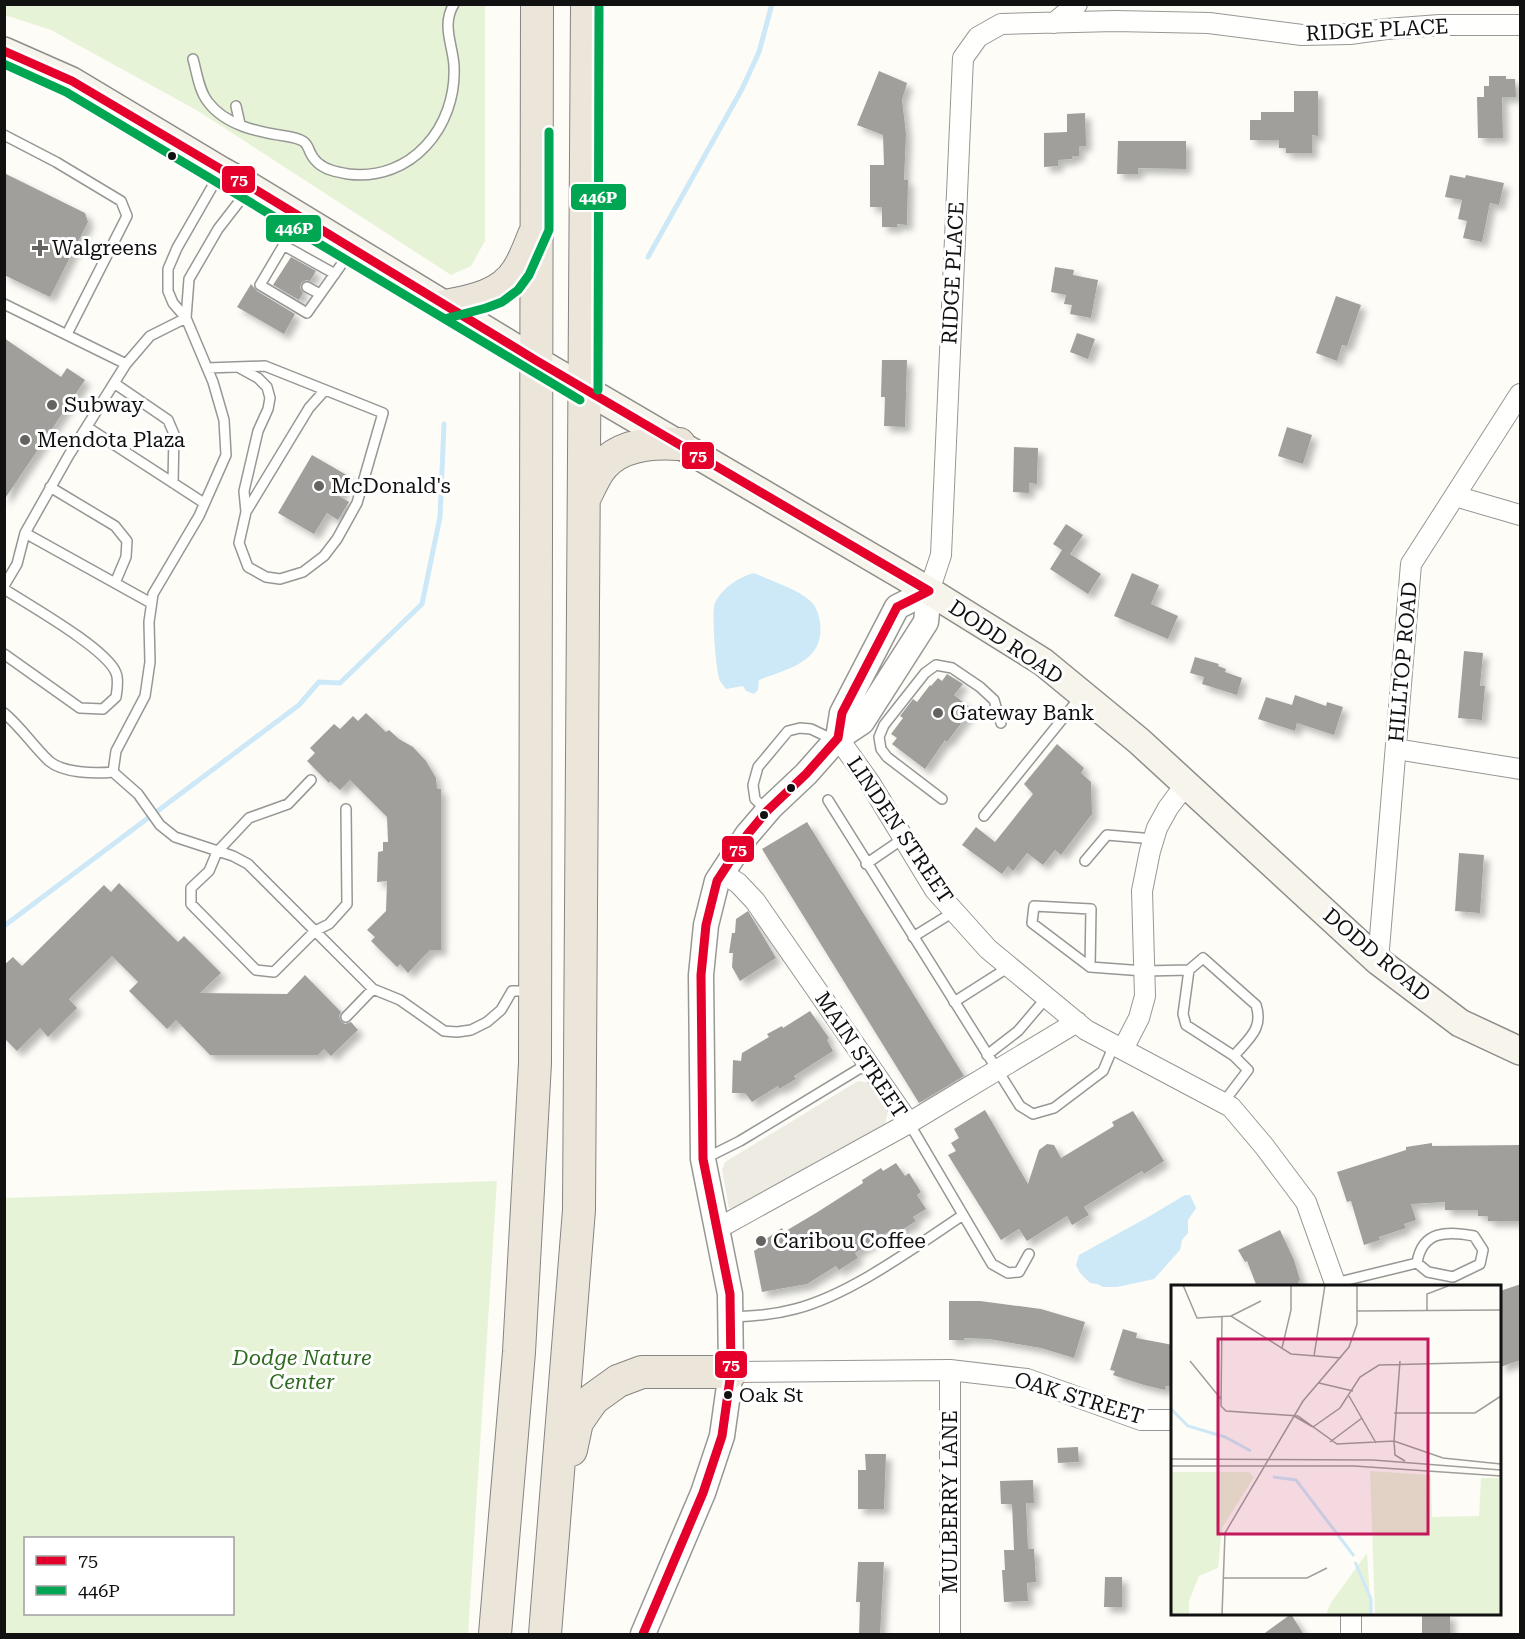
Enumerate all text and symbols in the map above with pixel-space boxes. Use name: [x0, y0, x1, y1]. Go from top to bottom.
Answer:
street label: RIDGE PLACE: [1305, 14, 1449, 46]
unlabelled marker: [166, 150, 178, 162]
line badge: 75: [221, 165, 256, 194]
text: 75: [230, 170, 248, 189]
line badge: 446P: [570, 183, 627, 211]
text: 446P: [579, 188, 617, 207]
street label: RIDGE PLACE: [937, 201, 969, 345]
line badge: 446P: [265, 214, 322, 243]
text: 446P: [275, 219, 313, 238]
place label: Walgreens: [52, 236, 157, 260]
marker: Walgreens: [33, 241, 47, 255]
place label: Subway: [64, 393, 144, 417]
marker: Subway: [45, 398, 59, 412]
place label: Mendota Plaza: [37, 428, 186, 452]
marker: Mendota Plaza: [18, 433, 32, 447]
line badge: 75: [681, 441, 715, 470]
text: 75: [689, 446, 707, 465]
place label: McDonald's: [331, 474, 451, 498]
marker: McDonald's: [312, 479, 326, 493]
street label: HILLTOP ROAD: [1384, 581, 1422, 743]
street label: DODD ROAD: [944, 595, 1068, 689]
place label: Gateway Bank: [950, 701, 1094, 725]
marker: Gateway Bank: [931, 706, 945, 720]
street label: LINDEN STREET: [842, 752, 958, 908]
unlabelled marker: [785, 782, 797, 794]
unlabelled marker: [758, 809, 770, 821]
line badge: 75: [721, 835, 755, 863]
text: 75: [729, 840, 747, 859]
street label: DODD ROAD: [1319, 903, 1435, 1007]
street label: MAIN STREET: [810, 987, 912, 1123]
place label: Caribou Coffee: [773, 1229, 926, 1253]
marker: Caribou Coffee: [754, 1234, 768, 1248]
inset map: [1171, 1285, 1501, 1615]
park label: Dodge Nature Center: [231, 1346, 372, 1394]
line badge: 75: [714, 1350, 748, 1379]
text: 75: [722, 1355, 740, 1374]
street label: OAK STREET: [1012, 1367, 1146, 1429]
place label: Oak St: [739, 1383, 804, 1407]
marker: Oak St: [722, 1389, 734, 1401]
street label: MULBERRY LANE: [938, 1410, 962, 1594]
legend: [24, 1537, 234, 1615]
text: 75: [78, 1550, 98, 1571]
text: 446P: [78, 1580, 120, 1601]

